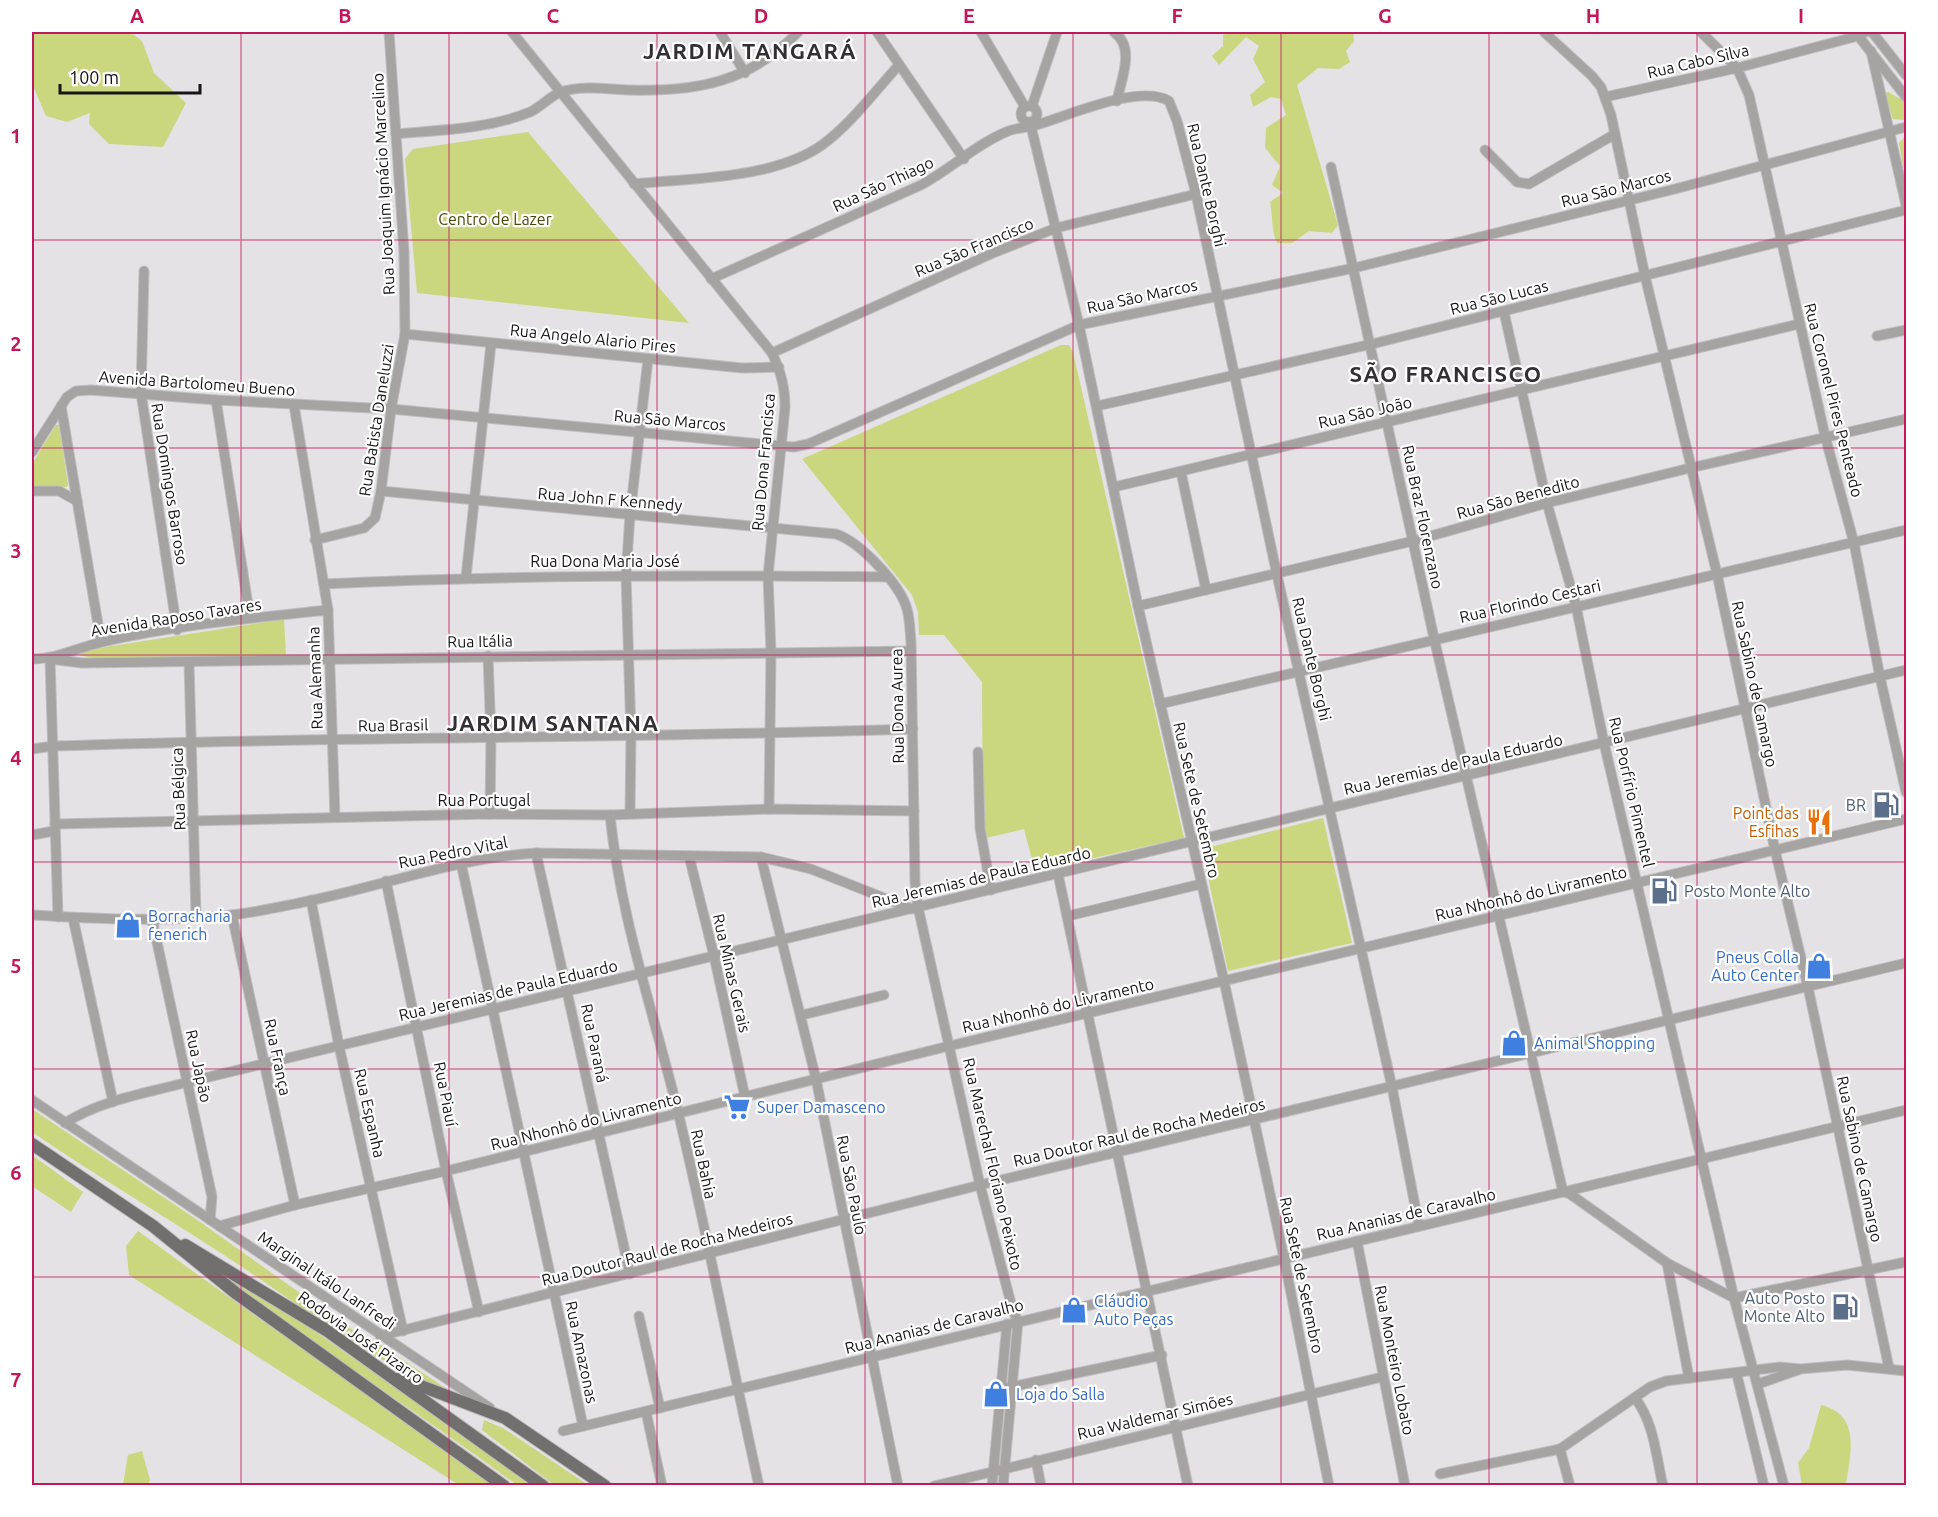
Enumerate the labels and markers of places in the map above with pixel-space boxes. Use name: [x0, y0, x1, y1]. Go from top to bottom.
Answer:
fuel station icon: BR: [1871, 790, 1901, 820]
place label: BR: [1846, 796, 1866, 814]
place label: Point das Esfihas: [1733, 804, 1799, 840]
restaurant icon: Point das Esfihas: [1804, 807, 1834, 837]
fuel station icon: Posto Monte Alto: [1649, 876, 1679, 906]
place label: Posto Monte Alto: [1684, 882, 1810, 900]
place label: Borracharia fenerich: [148, 907, 231, 943]
shop icon: Borracharia fenerich: [113, 910, 143, 940]
place label: Pneus Colla Auto Center: [1711, 948, 1799, 984]
shop icon: Pneus Colla Auto Center: [1804, 951, 1834, 981]
shop icon: Animal Shopping: [1499, 1028, 1529, 1058]
place label: Animal Shopping: [1534, 1034, 1655, 1052]
supermarket icon: Super Damasceno: [722, 1092, 752, 1122]
place label: Super Damasceno: [757, 1098, 886, 1116]
place label: Auto Posto Monte Alto: [1744, 1289, 1825, 1325]
place label: Cláudio Auto Peças: [1094, 1292, 1174, 1328]
fuel station icon: Auto Posto Monte Alto: [1830, 1292, 1860, 1322]
shop icon: Cláudio Auto Peças: [1059, 1295, 1089, 1325]
shop icon: Loja do Salla: [981, 1379, 1011, 1409]
place label: Loja do Salla: [1016, 1385, 1105, 1403]

